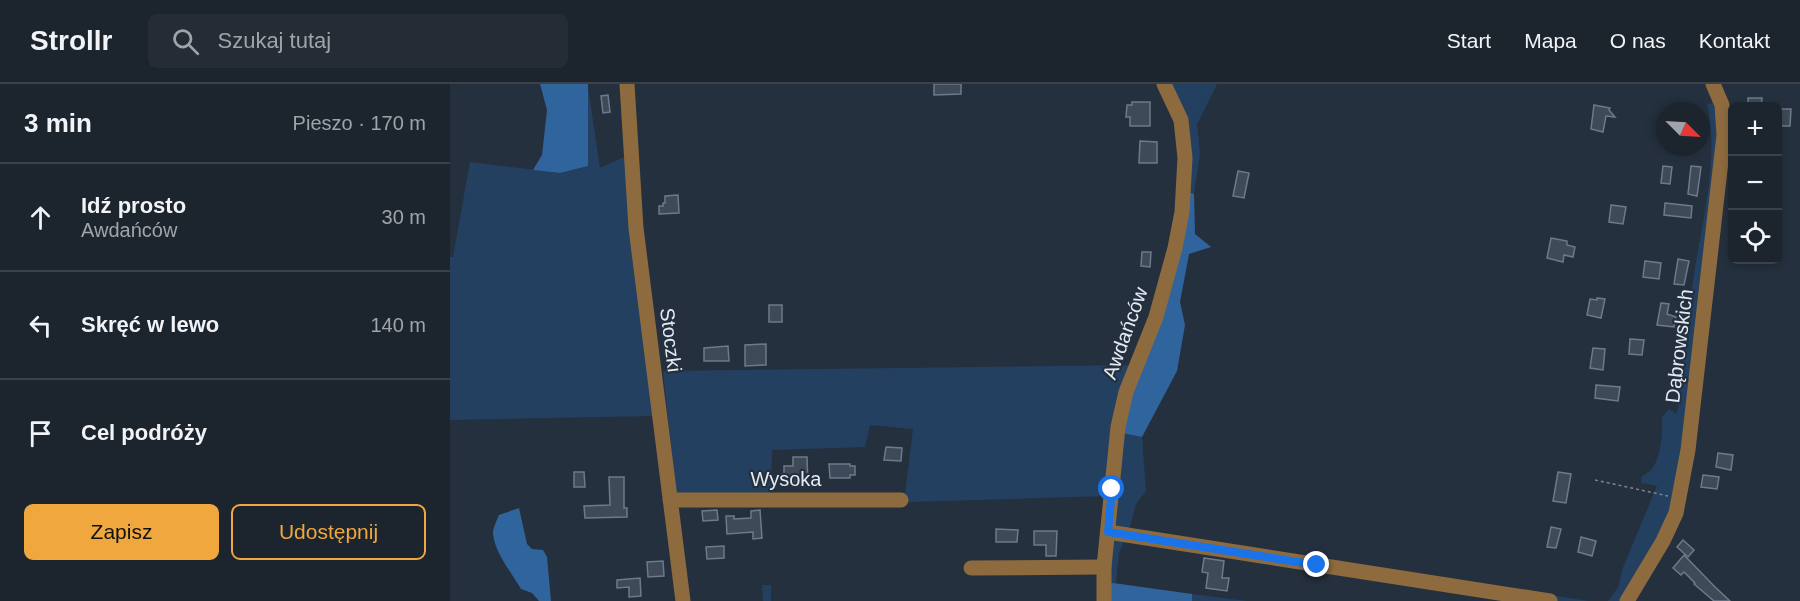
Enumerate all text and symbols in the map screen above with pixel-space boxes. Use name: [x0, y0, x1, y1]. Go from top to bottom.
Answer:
search box: [148, 14, 568, 68]
text: Strollr: [30, 25, 112, 56]
icon: search: [169, 25, 202, 58]
text: Szukaj tutaj: [217, 28, 331, 53]
text: Start: [1447, 29, 1491, 52]
text: Mapa: [1524, 29, 1577, 52]
text: O nas: [1610, 29, 1666, 52]
text: Kontakt: [1699, 29, 1770, 52]
north arrow: [1656, 102, 1710, 156]
map controls: [1728, 102, 1782, 264]
button: +: [1728, 102, 1782, 156]
text: 3 min: [24, 108, 92, 138]
text: Pieszo · 170 m: [293, 112, 426, 134]
button: −: [1728, 156, 1782, 210]
text: Idź prosto: [81, 193, 186, 218]
icon: ahead: [24, 201, 57, 234]
text: 30 m: [382, 206, 426, 228]
button: locate: [1728, 210, 1782, 264]
text: Awdańców: [81, 219, 177, 241]
street label: Awdańców: [1098, 283, 1152, 382]
street label: Dąbrowskich: [1661, 288, 1697, 404]
street label: Stoczki: [656, 307, 686, 373]
icon: left: [24, 309, 57, 342]
text: Skręć w lewo: [81, 312, 219, 337]
text: 140 m: [370, 314, 426, 336]
icon: arrive: [24, 417, 57, 450]
text: Cel podróży: [81, 420, 207, 445]
street label: Wysoka: [751, 468, 822, 490]
route start: [1098, 475, 1124, 501]
button: Zapisz: [24, 504, 219, 560]
button: Udostępnij: [231, 504, 426, 560]
route end: [1303, 551, 1329, 577]

